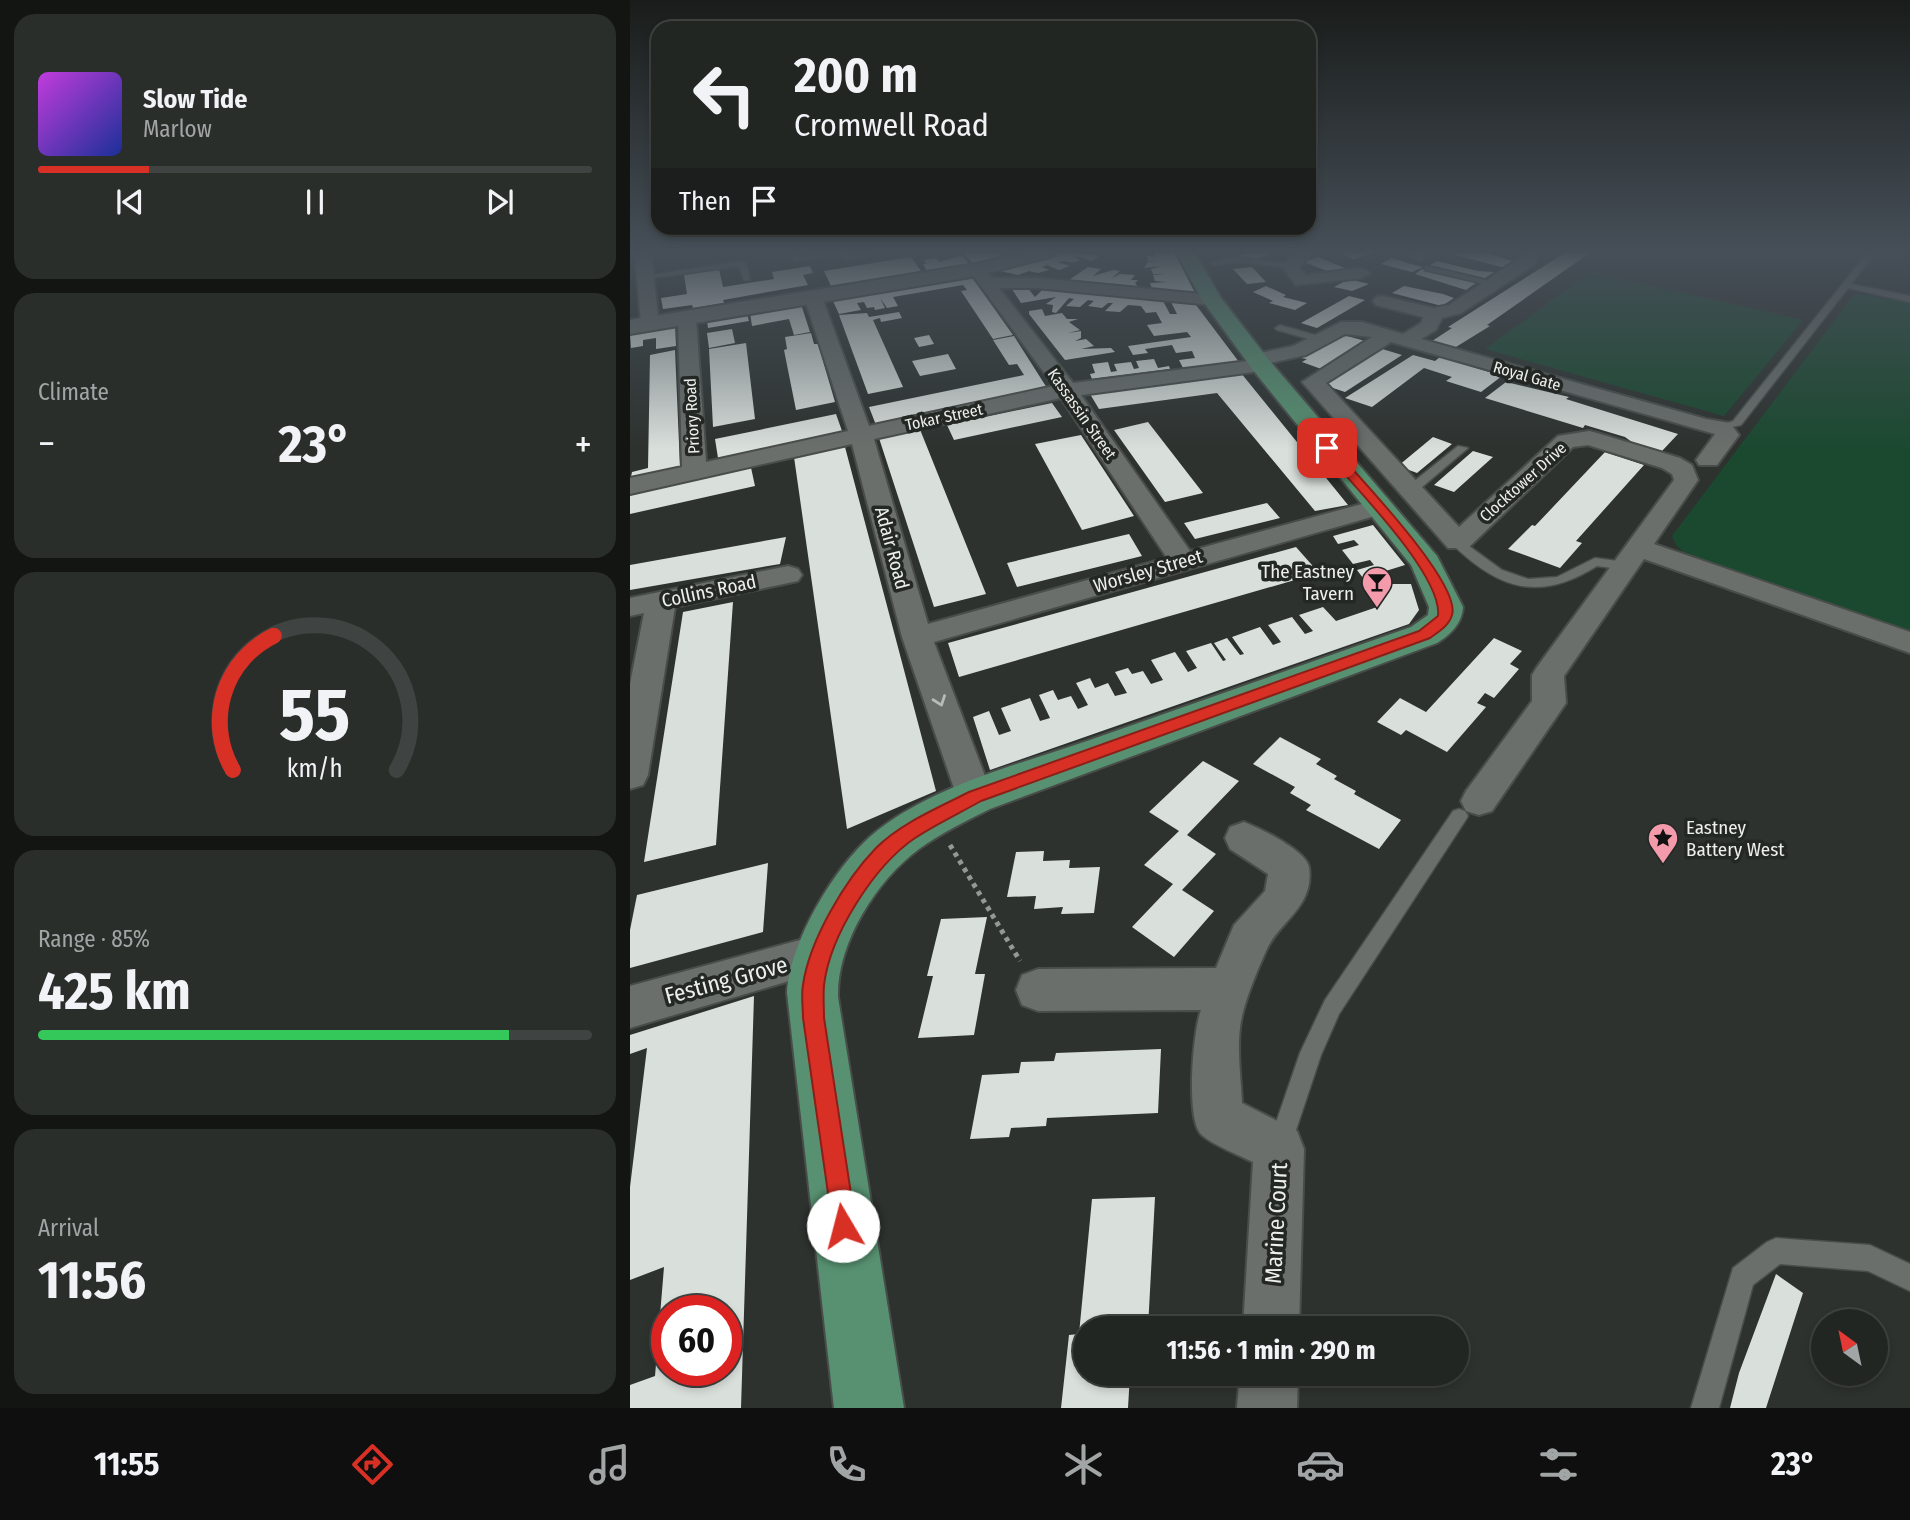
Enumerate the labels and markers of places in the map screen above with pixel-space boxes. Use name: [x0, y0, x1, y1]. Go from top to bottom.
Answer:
pin: [1297, 418, 1357, 478]
place label: The Eastney Tavern: [1261, 560, 1355, 605]
bar icon: The Eastney Tavern: [1360, 565, 1394, 609]
place label: Eastney Battery West: [1686, 816, 1785, 861]
place icon: Eastney Battery West: [1646, 821, 1680, 865]

